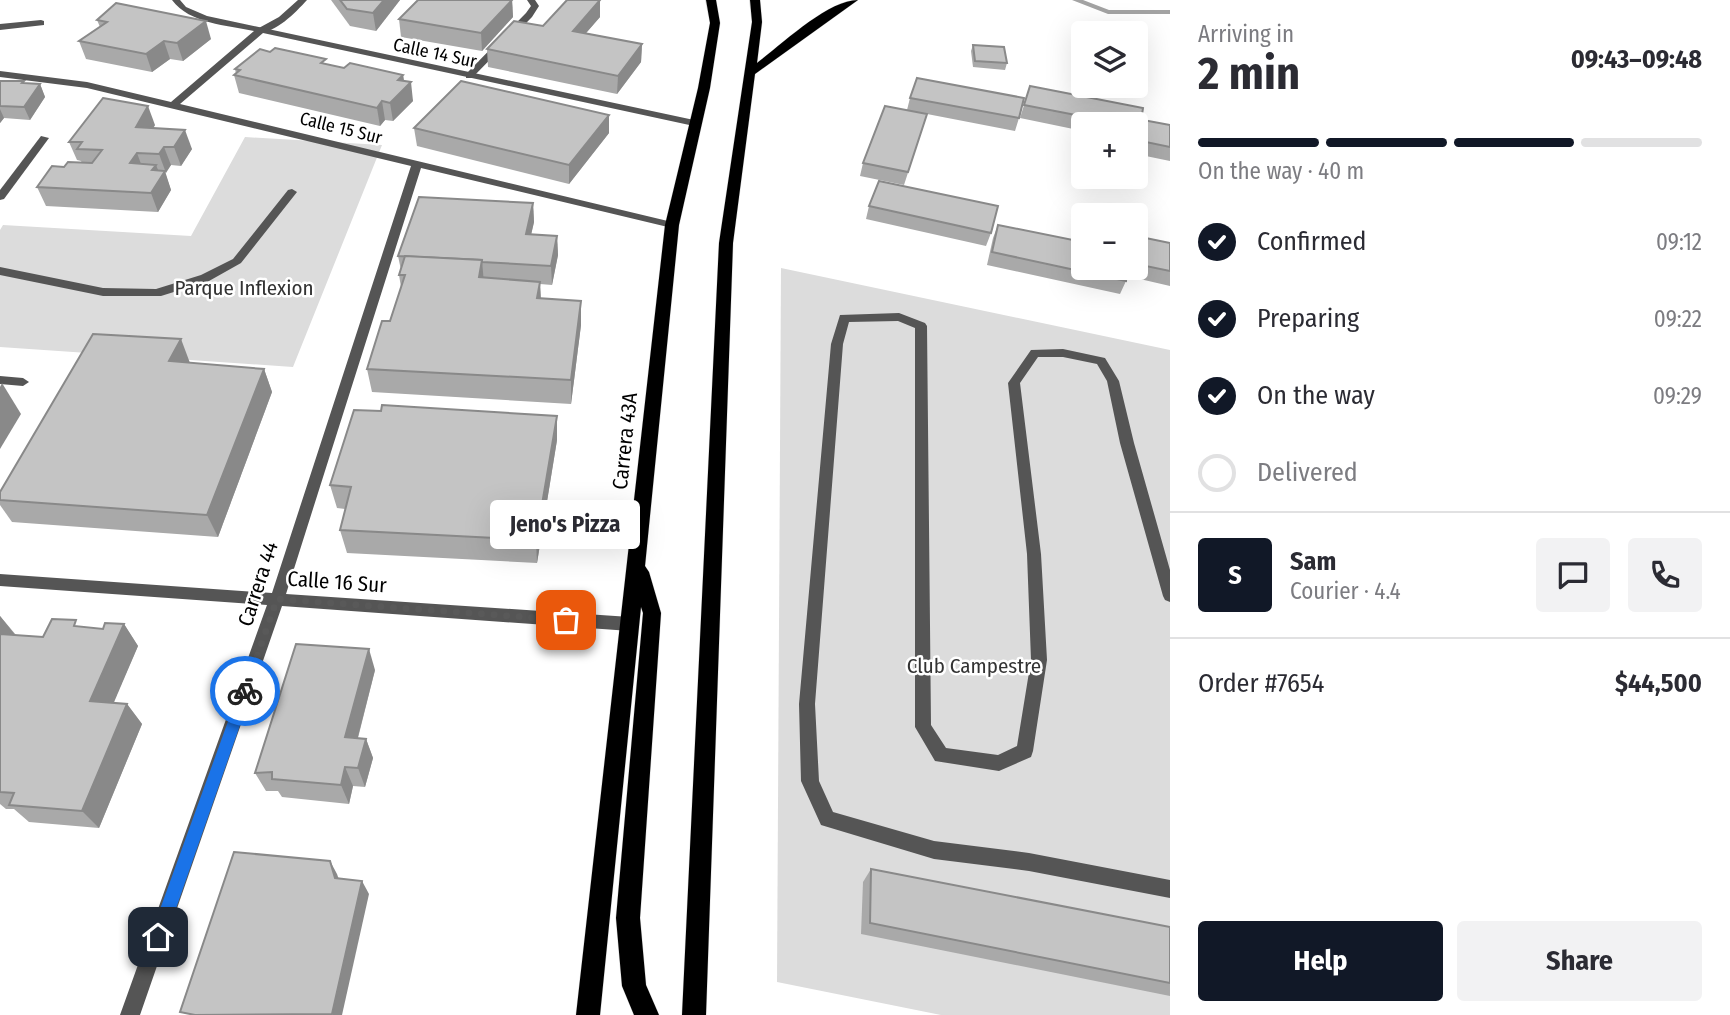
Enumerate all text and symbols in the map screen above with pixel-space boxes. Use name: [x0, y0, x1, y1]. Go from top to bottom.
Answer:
text: Arriving in: [1198, 20, 1294, 48]
map controls: [1071, 21, 1148, 280]
button: layers: [1071, 21, 1148, 98]
street label: Calle 14 Sur: [391, 33, 479, 73]
text: 09:43–09:48: [1571, 44, 1702, 75]
text: 2 min: [1198, 46, 1300, 101]
street label: Calle 15 Sur: [297, 107, 385, 149]
button: +: [1071, 112, 1148, 189]
text: On the way · 40 m: [1198, 157, 1364, 185]
button: −: [1071, 203, 1148, 280]
icon: check: [1198, 223, 1236, 261]
text: Confirmed: [1257, 226, 1367, 257]
text: 09:12: [1656, 228, 1702, 256]
park label: Parque Inflexion: [174, 275, 314, 301]
icon: check: [1198, 300, 1236, 338]
text: Preparing: [1257, 303, 1359, 334]
text: 09:22: [1654, 305, 1702, 333]
icon: check: [1198, 377, 1236, 415]
text: On the way: [1257, 380, 1375, 411]
text: 09:29: [1653, 382, 1702, 410]
street label: Carrera 43A: [607, 391, 643, 491]
text: Delivered: [1257, 457, 1358, 488]
callout: Jeno's Pizza: [491, 501, 641, 550]
text: Jeno's Pizza: [509, 510, 621, 538]
street label: Carrera 44: [232, 538, 284, 630]
button: chat: [1536, 538, 1610, 612]
button: phone: [1628, 538, 1702, 612]
text: Sam: [1290, 546, 1336, 577]
text: S: [1228, 560, 1242, 591]
street label: Calle 16 Sur: [287, 566, 388, 598]
text: Courier · 4.4: [1290, 577, 1401, 605]
pin: [536, 590, 596, 650]
icon: bag: [547, 601, 585, 639]
park label: Club Campestre: [907, 653, 1041, 679]
courier: [210, 656, 280, 726]
text: Order #7654: [1198, 668, 1324, 699]
text: $44,500: [1615, 668, 1702, 699]
icon: bike: [226, 672, 264, 710]
pin: [128, 907, 188, 967]
icon: home: [139, 918, 177, 956]
button: Help: [1198, 921, 1443, 1001]
button: Share: [1457, 921, 1702, 1001]

